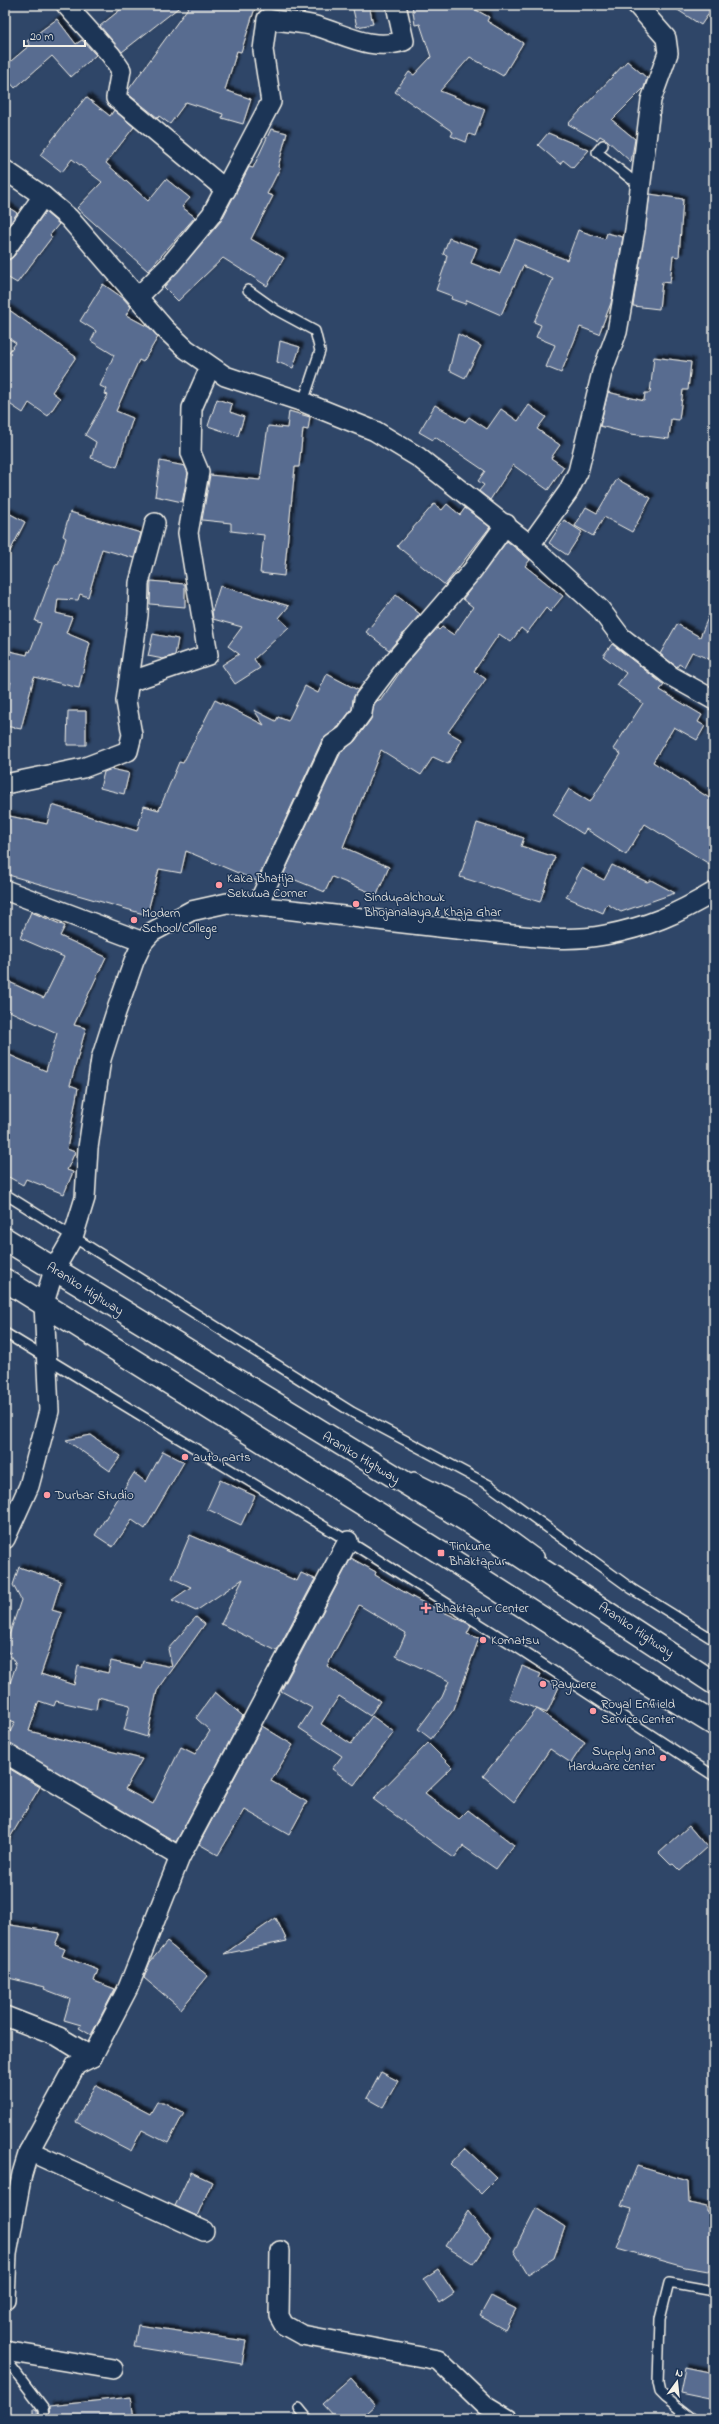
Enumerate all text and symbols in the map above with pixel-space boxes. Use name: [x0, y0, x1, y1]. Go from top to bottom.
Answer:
scale bar: [24, 22, 85, 48]
text: 20 m: [30, 28, 53, 46]
place label: Kaka Bhatija Sekuwa Corner: [227, 869, 308, 903]
marker: Kaka Bhatija Sekuwa Corner: [214, 880, 224, 890]
place label: Sindupalchowk Bhojanalaya & Khaja Ghar: [363, 888, 502, 923]
marker: Sindupalchowk Bhojanalaya & Khaja Ghar: [351, 899, 361, 909]
place label: Modern School/College: [142, 904, 217, 939]
marker: Modern School/College: [129, 915, 139, 925]
street label: Araniko Highway: [42, 1258, 127, 1321]
street label: Araniko Highway: [318, 1427, 403, 1490]
place label: auto parts: [193, 1448, 251, 1467]
marker: auto parts: [180, 1452, 190, 1462]
place label: Durbar Studio: [54, 1486, 134, 1505]
marker: Durbar Studio: [42, 1490, 52, 1500]
place label: Tinkune Bhaktapur: [448, 1537, 507, 1571]
marker: Tinkune Bhaktapur: [436, 1548, 446, 1558]
street label: Araniko Highway: [594, 1598, 678, 1663]
place label: Bhaktapur Center: [434, 1599, 530, 1618]
marker: Bhaktapur Center: [420, 1602, 432, 1614]
place label: Komatsu: [491, 1631, 540, 1650]
marker: Komatsu: [478, 1635, 488, 1645]
place label: Paywere: [551, 1675, 596, 1695]
marker: Paywere: [538, 1679, 548, 1689]
place label: Royal Enfiield Service Center: [601, 1695, 676, 1729]
marker: Royal Enfiield Service Center: [588, 1706, 598, 1716]
place label: Supply and Hardware center: [568, 1742, 656, 1776]
marker: Supply and Hardware center: [658, 1753, 668, 1763]
north arrow: [657, 2362, 697, 2402]
text: N: [674, 2365, 685, 2382]

